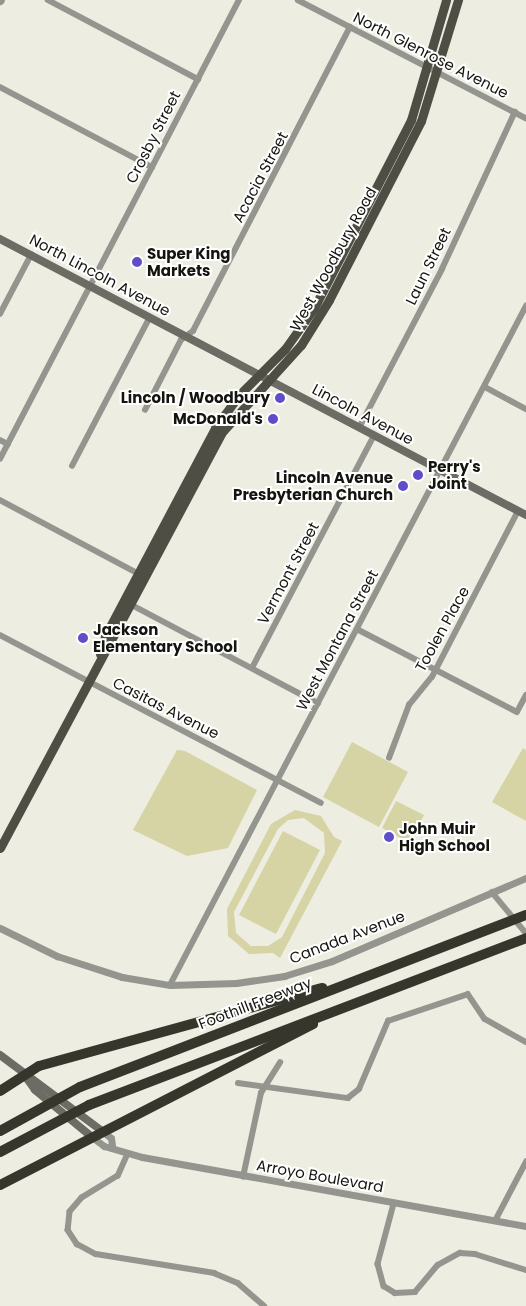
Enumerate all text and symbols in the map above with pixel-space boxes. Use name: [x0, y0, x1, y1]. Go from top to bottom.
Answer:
street label: North Glenrose Avenue: [350, 8, 512, 102]
street label: Crosby Street: [122, 88, 184, 186]
street label: Acacia Street: [229, 129, 291, 225]
street label: West Woodbury Road: [286, 184, 380, 334]
street label: Laun Street: [402, 224, 454, 308]
street label: North Lincoln Avenue: [27, 230, 173, 320]
place label: Super King Markets: [147, 244, 231, 279]
marker: Super King Markets: [131, 256, 143, 268]
street label: Lincoln Avenue: [309, 380, 417, 448]
place label: Lincoln / Woodbury: [121, 389, 270, 407]
marker: Lincoln / Woodbury: [274, 392, 286, 404]
place label: McDonald's: [173, 410, 263, 428]
marker: McDonald's: [267, 413, 279, 425]
place label: Perry's Joint: [428, 457, 481, 492]
place label: Lincoln Avenue Presbyterian Church: [233, 468, 393, 503]
marker: Perry's Joint: [412, 469, 424, 481]
marker: Lincoln Avenue Presbyterian Church: [397, 480, 409, 492]
street label: Vermont Street: [254, 519, 322, 627]
street label: West Montana Street: [292, 567, 382, 713]
street label: Toolen Place: [411, 583, 473, 675]
place label: Jackson Elementary School: [93, 620, 237, 655]
marker: Jackson Elementary School: [77, 632, 89, 644]
street label: Casitas Avenue: [110, 673, 222, 743]
place label: John Muir High School: [399, 819, 490, 854]
marker: John Muir High School: [383, 831, 395, 843]
street label: Canada Avenue: [287, 907, 407, 967]
street label: Foothill Freeway: [196, 973, 314, 1033]
street label: Arroyo Boulevard: [255, 1156, 385, 1196]

